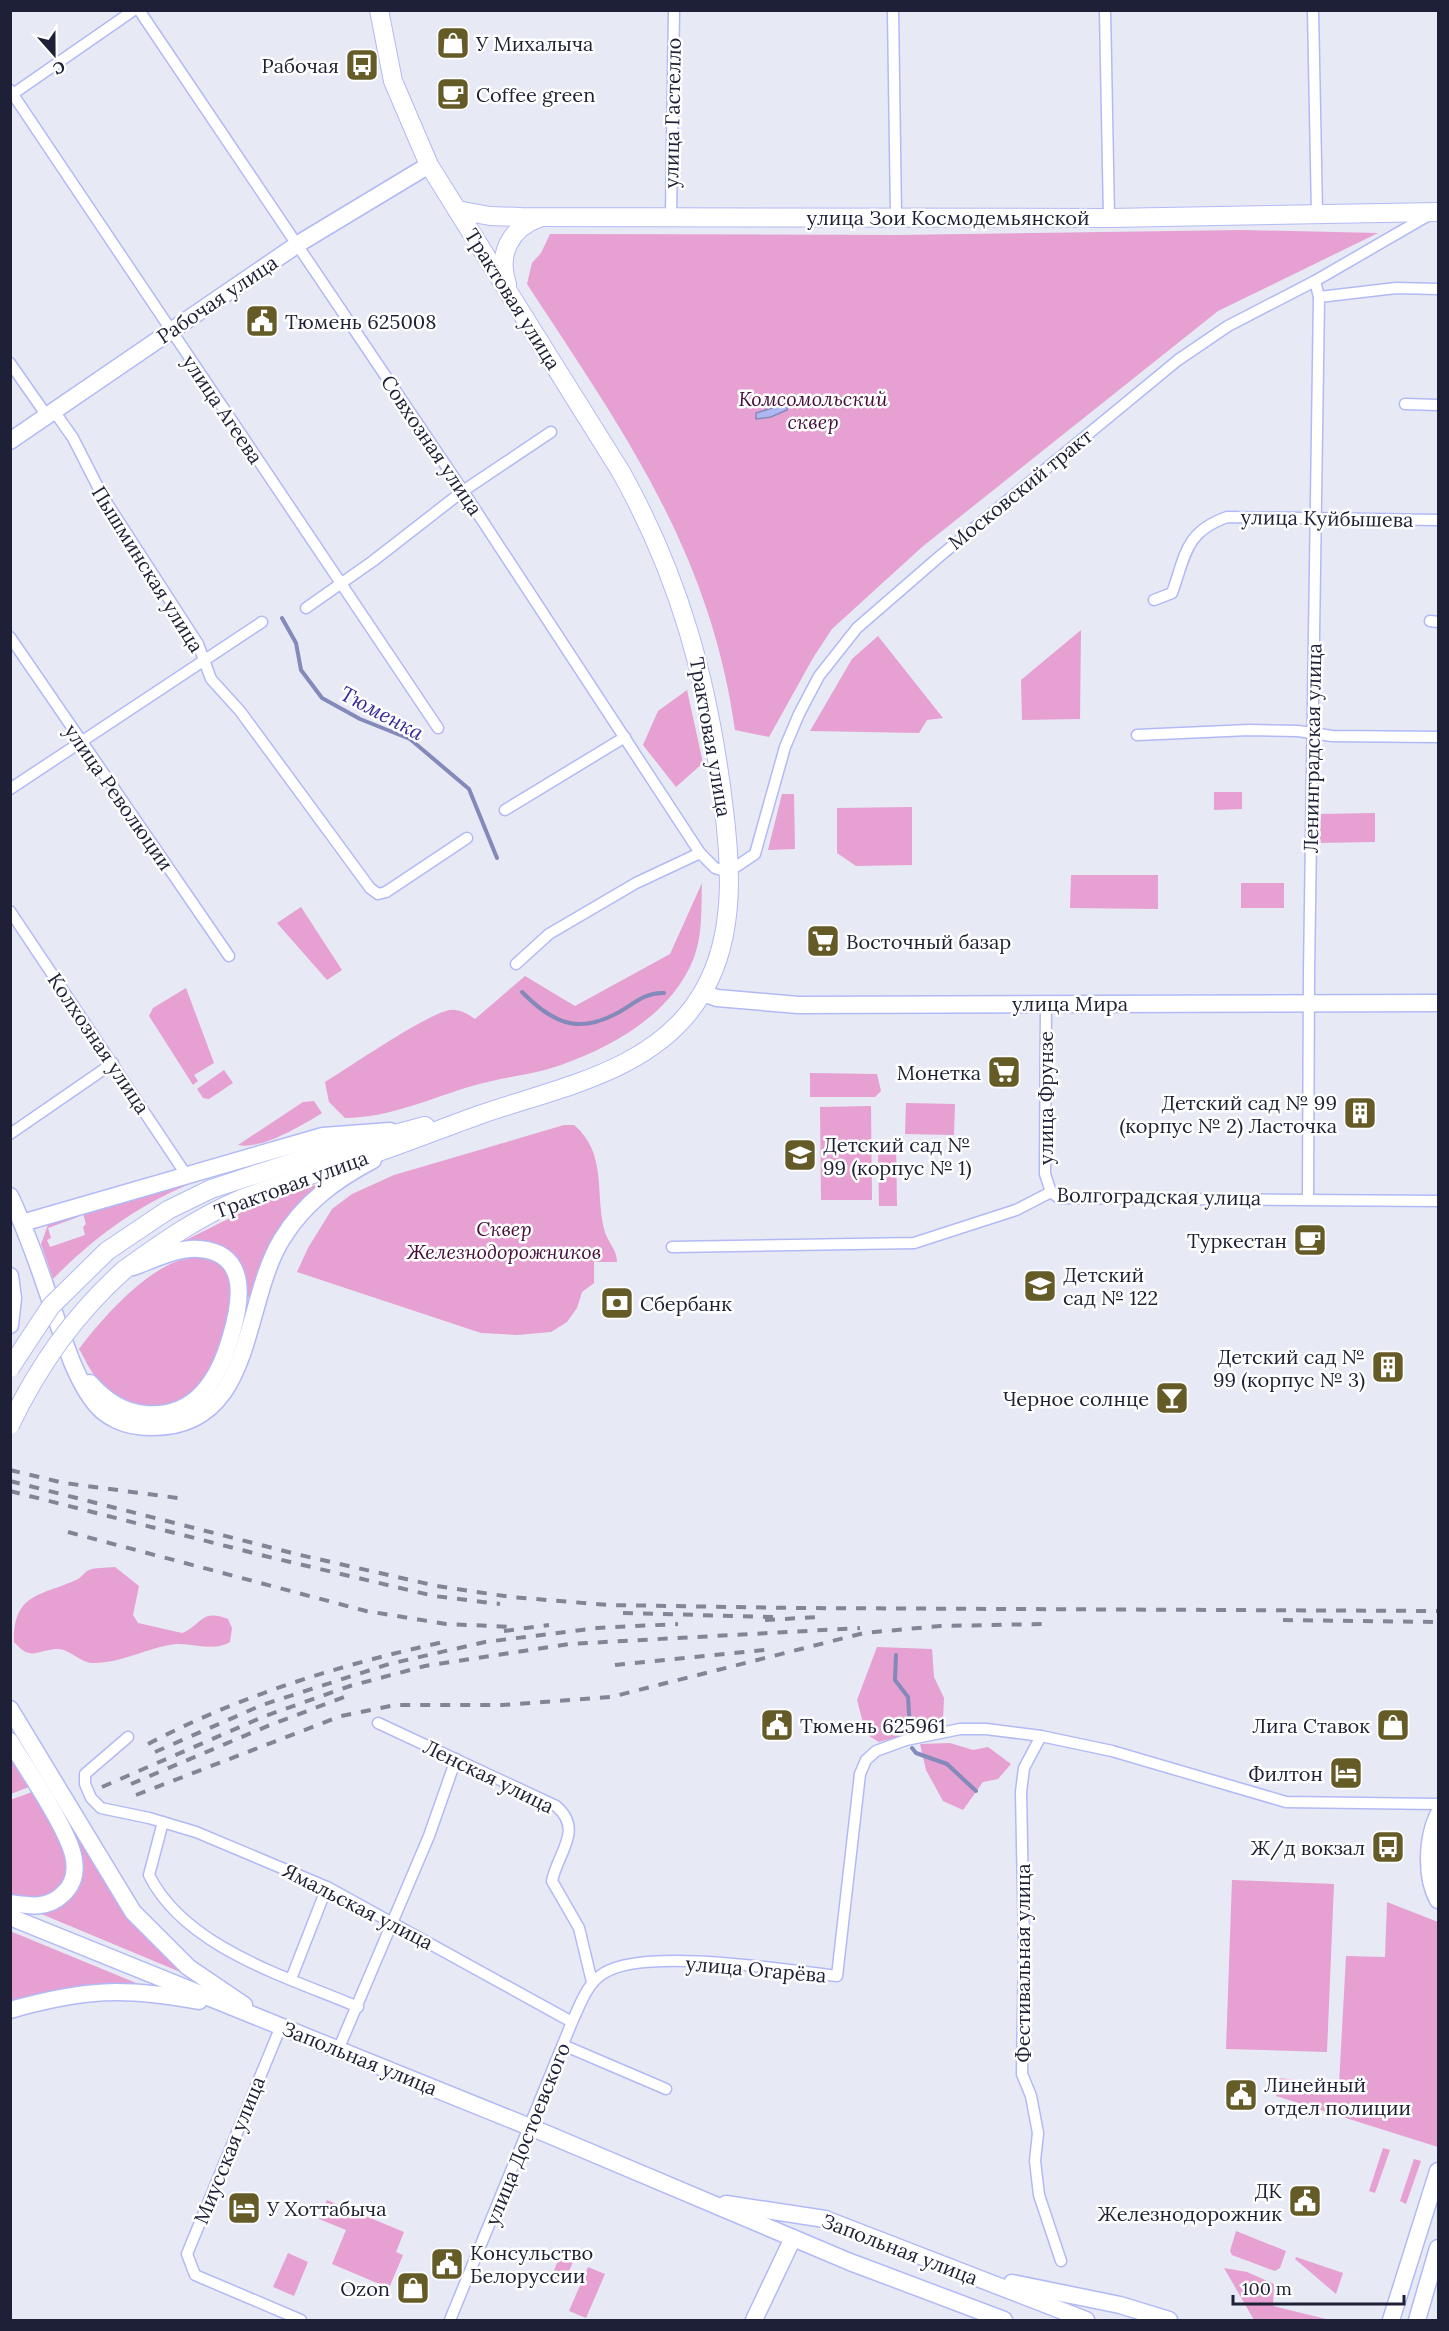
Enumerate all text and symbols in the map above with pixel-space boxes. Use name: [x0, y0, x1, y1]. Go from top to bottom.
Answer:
north arrow: [24, 24, 84, 84]
shop icon: У Михалыча: [435, 25, 471, 61]
place label: У Михалыча: [475, 31, 593, 56]
street label: улица Гастелло: [658, 37, 686, 189]
bus stop icon: Рабочая: [344, 47, 380, 83]
place label: Рабочая: [262, 53, 339, 78]
text: С: [51, 57, 68, 79]
cafe icon: Coffee green: [435, 76, 471, 112]
place label: Coffee green: [476, 82, 595, 107]
street label: улица Зои Космодемьянской: [806, 205, 1090, 230]
street label: Трактовая улица: [460, 224, 566, 374]
street label: Рабочая улица: [152, 249, 282, 349]
public building icon: Тюмень 625008: [244, 303, 280, 339]
place label: Тюмень 625008: [285, 309, 437, 334]
street label: улица Агеева: [177, 350, 269, 468]
street label: Совхозная улица: [376, 370, 488, 520]
park label: Комсомольский сквер: [738, 386, 888, 434]
street label: Московский тракт: [943, 423, 1097, 555]
street label: Пышминская улица: [87, 481, 209, 657]
street label: улица Куйбышева: [1240, 504, 1414, 532]
street label: Ленинградская улица: [1298, 643, 1326, 853]
street label: Трактовая улица: [685, 655, 737, 819]
water label: Тюменка: [336, 680, 429, 746]
street label: улица Революции: [59, 719, 179, 875]
supermarket icon: Восточный базар: [805, 923, 841, 959]
place label: Восточный базар: [846, 929, 1011, 954]
street label: Колхозная улица: [43, 968, 155, 1118]
street label: улица Мира: [1012, 991, 1128, 1016]
street label: улица Фрунзе: [1033, 1031, 1058, 1165]
supermarket icon: Монетка: [986, 1054, 1022, 1090]
place label: Монетка: [897, 1060, 981, 1085]
place label: Детский сад № 99 (корпус № 2) Ласточка: [1120, 1090, 1337, 1139]
building icon: Детский сад № 99 (корпус № 2) Ласточка: [1342, 1095, 1378, 1131]
place label: Детский сад № 99 (корпус № 1): [823, 1132, 972, 1181]
school or university icon: Детский сад № 99 (корпус № 1): [782, 1137, 818, 1173]
street label: Трактовая улица: [211, 1145, 371, 1223]
street label: Волгоградская улица: [1056, 1182, 1262, 1210]
park label: Сквер Железнодорожников: [406, 1216, 601, 1264]
cafe icon: Туркестан: [1292, 1222, 1328, 1258]
place label: Туркестан: [1187, 1228, 1287, 1253]
place label: Детский сад № 122: [1063, 1262, 1158, 1310]
school or university icon: Детский сад № 122: [1022, 1268, 1058, 1304]
bank icon: Сбербанк: [599, 1285, 635, 1321]
place label: Сбербанк: [640, 1291, 732, 1316]
place label: Детский сад № 99 (корпус № 3): [1213, 1344, 1365, 1393]
building icon: Детский сад № 99 (корпус № 3): [1370, 1349, 1406, 1385]
bar icon: Черное солнце: [1154, 1380, 1190, 1416]
place label: Черное солнце: [1003, 1386, 1149, 1411]
public building icon: Тюмень 625961: [759, 1707, 795, 1743]
shop icon: Лига Ставок: [1375, 1707, 1411, 1743]
place label: Тюмень 625961: [800, 1713, 946, 1738]
place label: Лига Ставок: [1252, 1713, 1370, 1738]
street label: Ленская улица: [420, 1734, 558, 1818]
hotel icon: Филтон: [1328, 1755, 1364, 1791]
place label: Филтон: [1248, 1761, 1323, 1786]
bus stop icon: Ж/д вокзал: [1370, 1829, 1406, 1865]
place label: Ж/д вокзал: [1251, 1835, 1365, 1861]
street label: Ямальская улица: [278, 1857, 438, 1955]
street label: Фестивальная улица: [1010, 1863, 1035, 2063]
street label: улица Огарёва: [685, 1950, 827, 1988]
street label: Запольная улица: [279, 2016, 441, 2100]
street label: улица Достоевского: [479, 2039, 575, 2229]
place label: Линейный отдел полиции: [1264, 2072, 1411, 2120]
street label: Миусская улица: [188, 2073, 270, 2227]
public building icon: Линейный отдел полиции: [1223, 2077, 1259, 2113]
place label: ДК Железнодорожник: [1098, 2178, 1282, 2226]
public building icon: ДК Железнодорожник: [1287, 2183, 1323, 2219]
hotel icon: У Хоттабыча: [226, 2190, 262, 2226]
place label: У Хоттабыча: [266, 2196, 386, 2221]
street label: Запольная улица: [819, 2208, 981, 2290]
place label: Консульство Белоруссии: [470, 2240, 593, 2288]
public building icon: Консульство Белоруссии: [429, 2246, 465, 2282]
scale bar: [1233, 2268, 1404, 2306]
shop icon: Ozon: [395, 2270, 431, 2306]
place label: Ozon: [340, 2276, 390, 2301]
text: 100 m: [1242, 2277, 1292, 2300]

